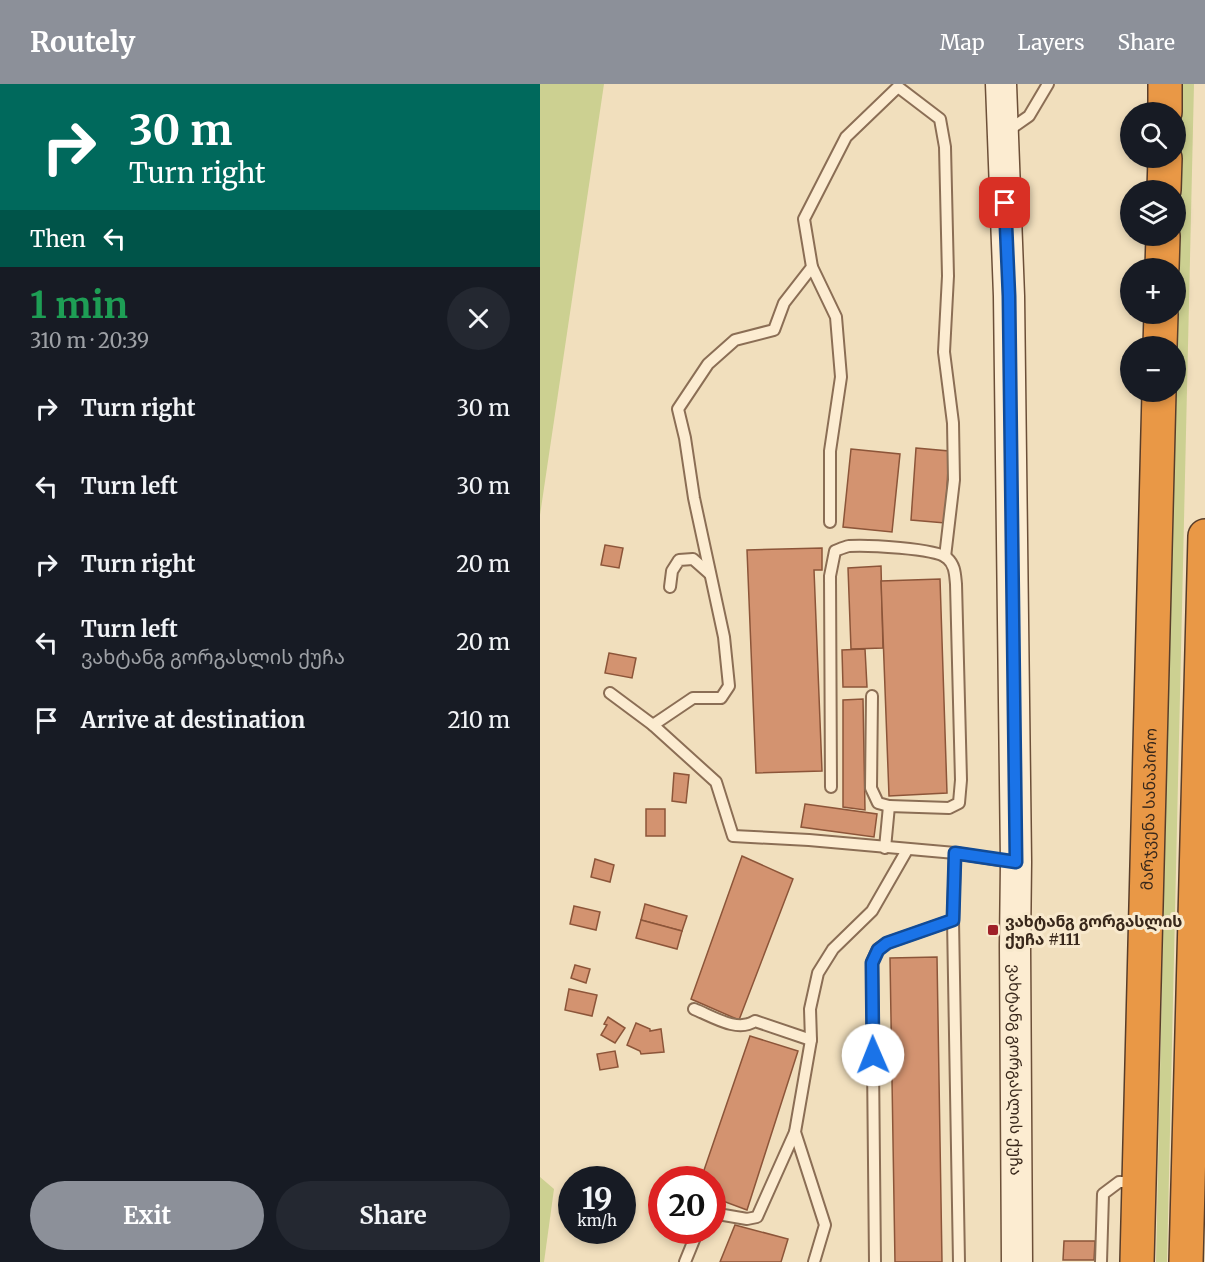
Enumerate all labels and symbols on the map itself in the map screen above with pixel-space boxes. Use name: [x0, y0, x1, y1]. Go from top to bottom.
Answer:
pin: [979, 177, 1030, 228]
street label: მარჯვენა სანაპირო: [1136, 728, 1161, 891]
place label: ვახტანგ გორგასლის ქუჩა #111: [1005, 911, 1182, 949]
marker: ვახტანგ გორგასლის ქუჩა #111: [986, 923, 1000, 937]
street label: ვახტანგ გორგასლის ქუჩა: [1005, 964, 1026, 1176]
position arrow: [841, 1023, 905, 1087]
speed limit sign: 20: [648, 1166, 726, 1244]

